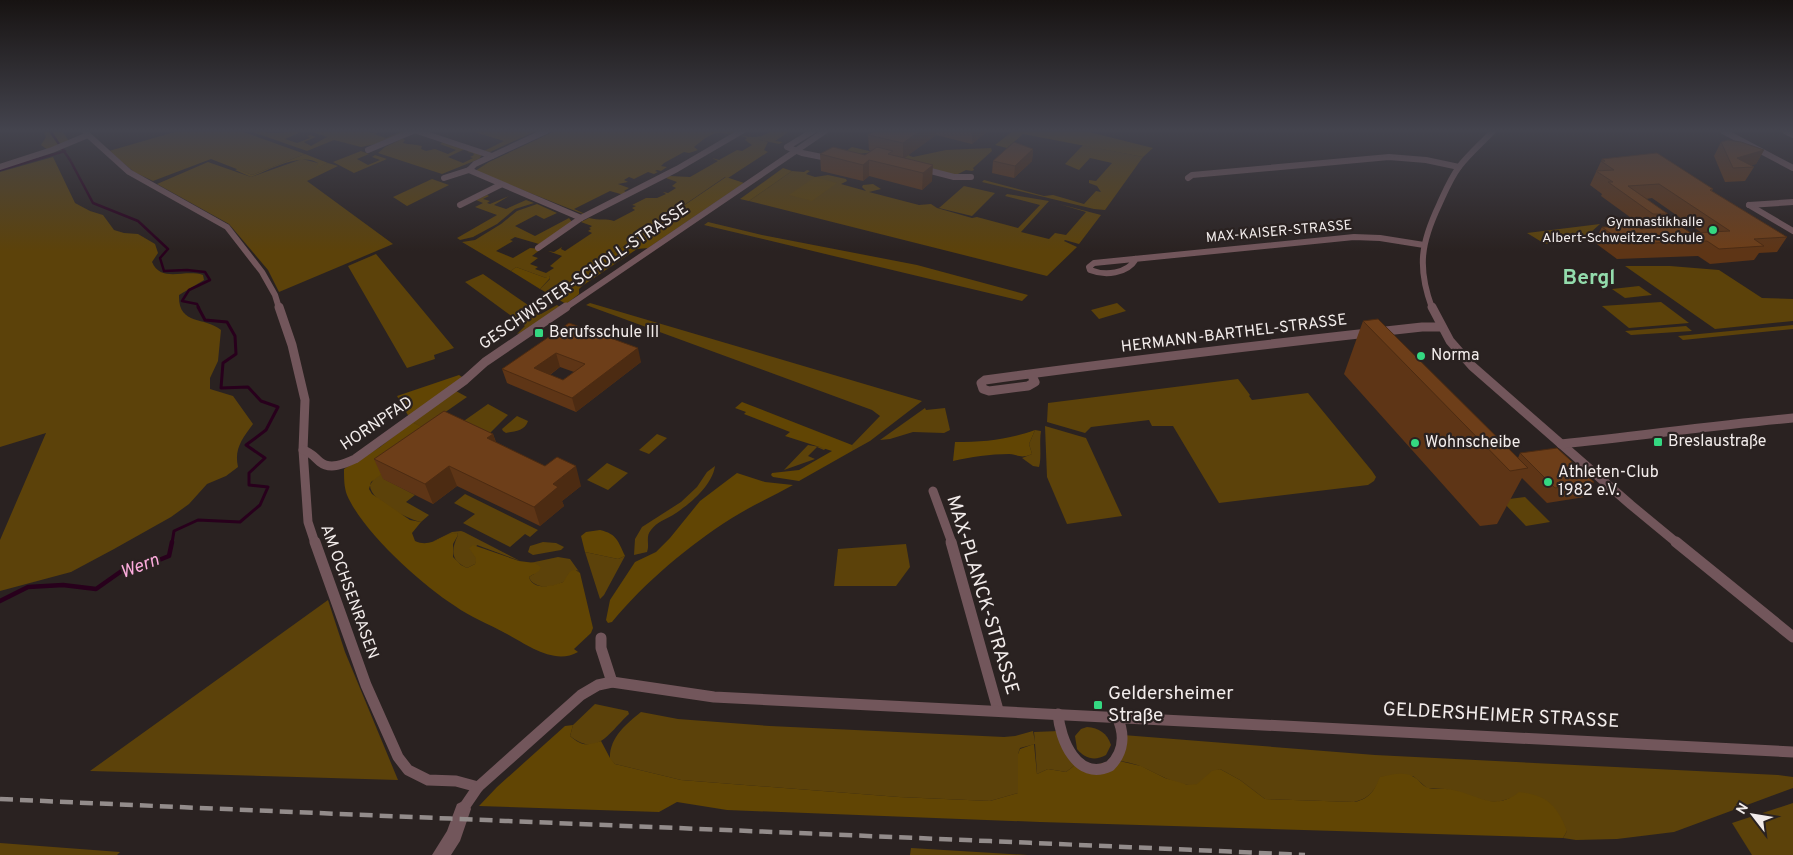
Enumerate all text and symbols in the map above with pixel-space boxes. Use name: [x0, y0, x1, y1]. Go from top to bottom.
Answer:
street label: GESCHWISTER-SCHOLL-STRASSE: [476, 199, 692, 355]
place label: Gymnastikhalle Albert-Schweitzer-Schule: [1542, 214, 1703, 247]
street label: MAX-KAISER-STRASSE: [1205, 217, 1353, 247]
marker: Gymnastikhalle Albert-Schweitzer-Schule: [1707, 224, 1719, 236]
district label: Bergl: [1563, 265, 1615, 292]
street label: HERMANN-BARTHEL-STRASSE: [1120, 310, 1348, 358]
place label: Berufsschule III: [549, 323, 659, 343]
marker: Berufsschule III: [533, 327, 545, 339]
place label: Norma: [1431, 346, 1479, 366]
marker: Norma: [1415, 350, 1427, 362]
street label: HORNPFAD: [337, 392, 417, 456]
place label: Breslaustraße: [1668, 432, 1766, 452]
place label: Wohnscheibe: [1425, 433, 1520, 453]
marker: Breslaustraße: [1652, 436, 1664, 448]
marker: Wohnscheibe: [1409, 437, 1421, 449]
place label: Athleten-Club 1982 e.V.: [1558, 463, 1659, 501]
marker: Athleten-Club 1982 e.V.: [1542, 476, 1554, 488]
street label: MAX-PLANCK-STRASSE: [940, 492, 1024, 698]
street label: AM OCHSENRASEN: [315, 522, 383, 662]
water label: Wern: [117, 549, 163, 585]
place label: Geldersheimer Straße: [1108, 682, 1234, 728]
street label: GELDERSHEIMER STRASSE: [1382, 698, 1620, 734]
marker: Geldersheimer Straße: [1092, 699, 1104, 711]
north arrow: [1728, 790, 1778, 840]
text: N: [1733, 800, 1753, 818]

